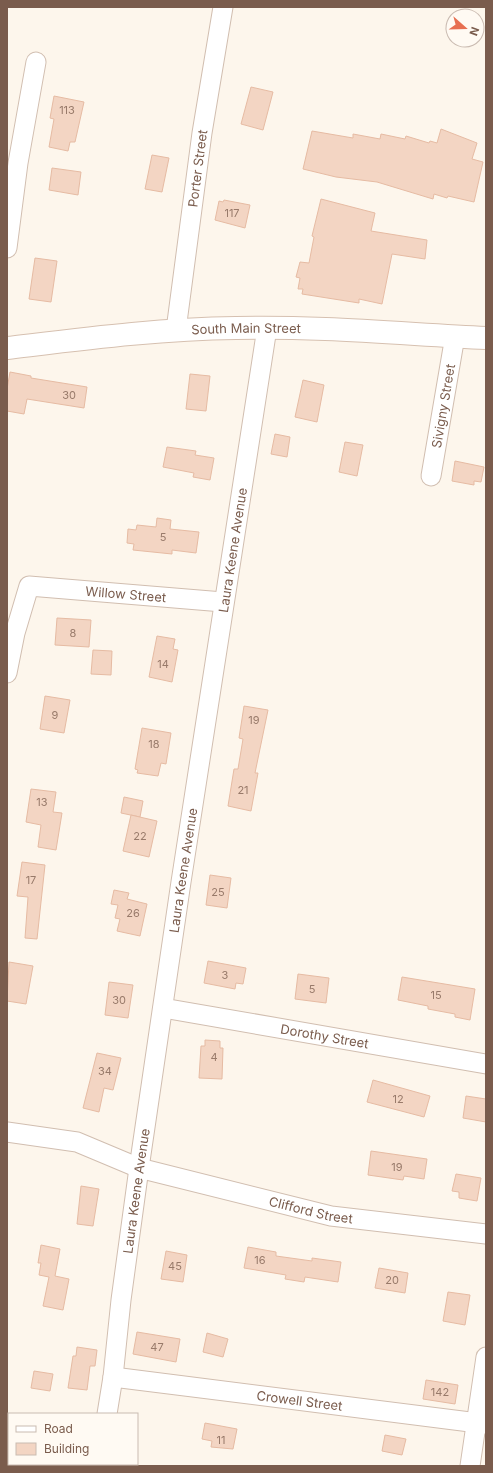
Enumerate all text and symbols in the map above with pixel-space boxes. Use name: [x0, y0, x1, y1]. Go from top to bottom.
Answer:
north arrow: [445, 8, 485, 48]
text: N: [466, 25, 482, 38]
house number: 113: [59, 103, 75, 117]
street label: Porter Street: [184, 128, 210, 208]
house number: 117: [224, 206, 240, 220]
street label: South Main Street: [191, 320, 301, 338]
street label: Sivigny Street: [428, 363, 458, 449]
house number: 30: [62, 388, 76, 402]
street label: Laura Keene Avenue: [215, 487, 250, 614]
house number: 5: [160, 530, 167, 544]
street label: Willow Street: [85, 583, 167, 605]
house number: 8: [70, 626, 77, 640]
house number: 14: [157, 657, 169, 671]
house number: 9: [52, 708, 59, 722]
house number: 19: [248, 713, 260, 727]
house number: 18: [148, 737, 160, 751]
house number: 21: [237, 783, 249, 797]
house number: 13: [36, 795, 48, 809]
street label: Laura Keene Avenue: [166, 807, 200, 934]
house number: 22: [133, 829, 147, 843]
house number: 17: [26, 873, 36, 887]
house number: 25: [211, 885, 225, 899]
house number: 26: [126, 906, 140, 920]
house number: 3: [222, 968, 229, 982]
house number: 5: [309, 982, 316, 996]
house number: 15: [430, 988, 442, 1002]
house number: 30: [112, 993, 126, 1007]
street label: Dorothy Street: [279, 1021, 370, 1052]
house number: 4: [210, 1050, 218, 1064]
house number: 34: [98, 1064, 112, 1078]
house number: 12: [392, 1092, 404, 1106]
street label: Laura Keene Avenue: [119, 1127, 153, 1255]
house number: 19: [391, 1160, 403, 1174]
street label: Clifford Street: [267, 1193, 354, 1226]
house number: 16: [254, 1253, 266, 1267]
house number: 45: [168, 1259, 182, 1273]
house number: 20: [385, 1273, 399, 1287]
house number: 47: [150, 1340, 164, 1354]
house number: 142: [431, 1385, 449, 1399]
street label: Crowell Street: [256, 1387, 343, 1414]
legend: [8, 1413, 138, 1465]
text: Road: [44, 1421, 73, 1436]
house number: 11: [217, 1433, 225, 1447]
text: Building: [44, 1441, 89, 1456]

